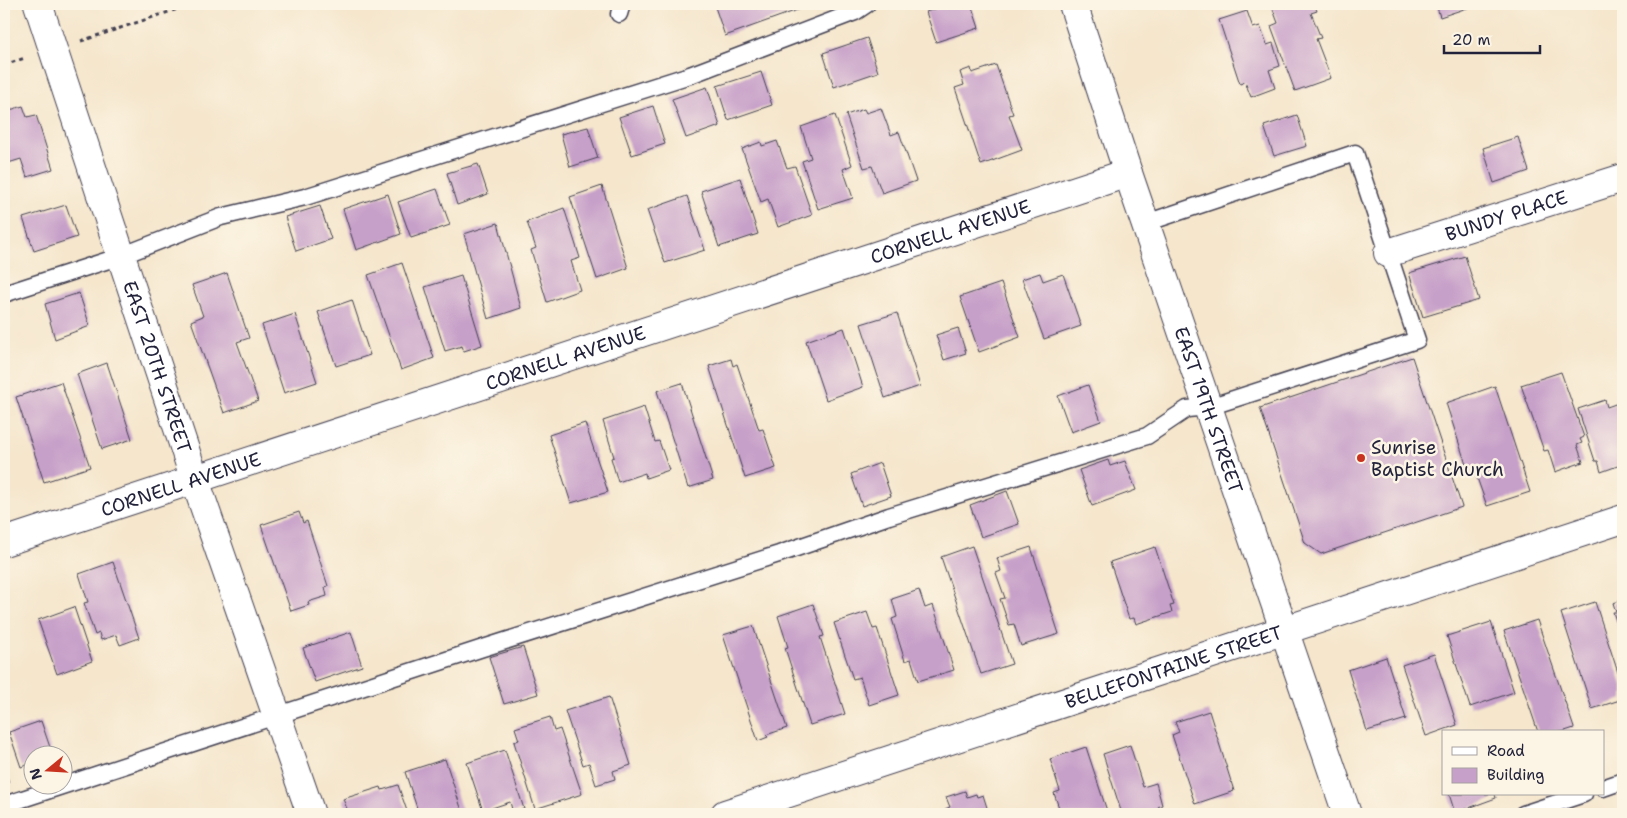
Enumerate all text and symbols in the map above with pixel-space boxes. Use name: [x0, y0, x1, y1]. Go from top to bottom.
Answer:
scale bar: [1444, 22, 1541, 54]
text: 20 m: [1452, 30, 1491, 50]
street label: BUNDY PLACE: [1442, 185, 1571, 247]
street label: CORNELL AVENUE: [867, 194, 1034, 270]
street label: EAST 20TH STREET: [117, 278, 197, 457]
street label: CORNELL AVENUE: [482, 320, 649, 396]
street label: EAST 19TH STREET: [1168, 323, 1249, 497]
place label: Sunrise Baptist Church: [1371, 435, 1504, 482]
street label: CORNELL AVENUE: [98, 446, 264, 522]
marker: Sunrise Baptist Church: [1355, 452, 1367, 464]
street label: BELLEFONTAINE STREET: [1062, 620, 1286, 715]
legend: [1442, 730, 1604, 796]
text: Road: [1487, 741, 1525, 761]
north arrow: [22, 746, 72, 796]
text: Building: [1487, 765, 1544, 785]
text: N: [25, 766, 46, 782]

